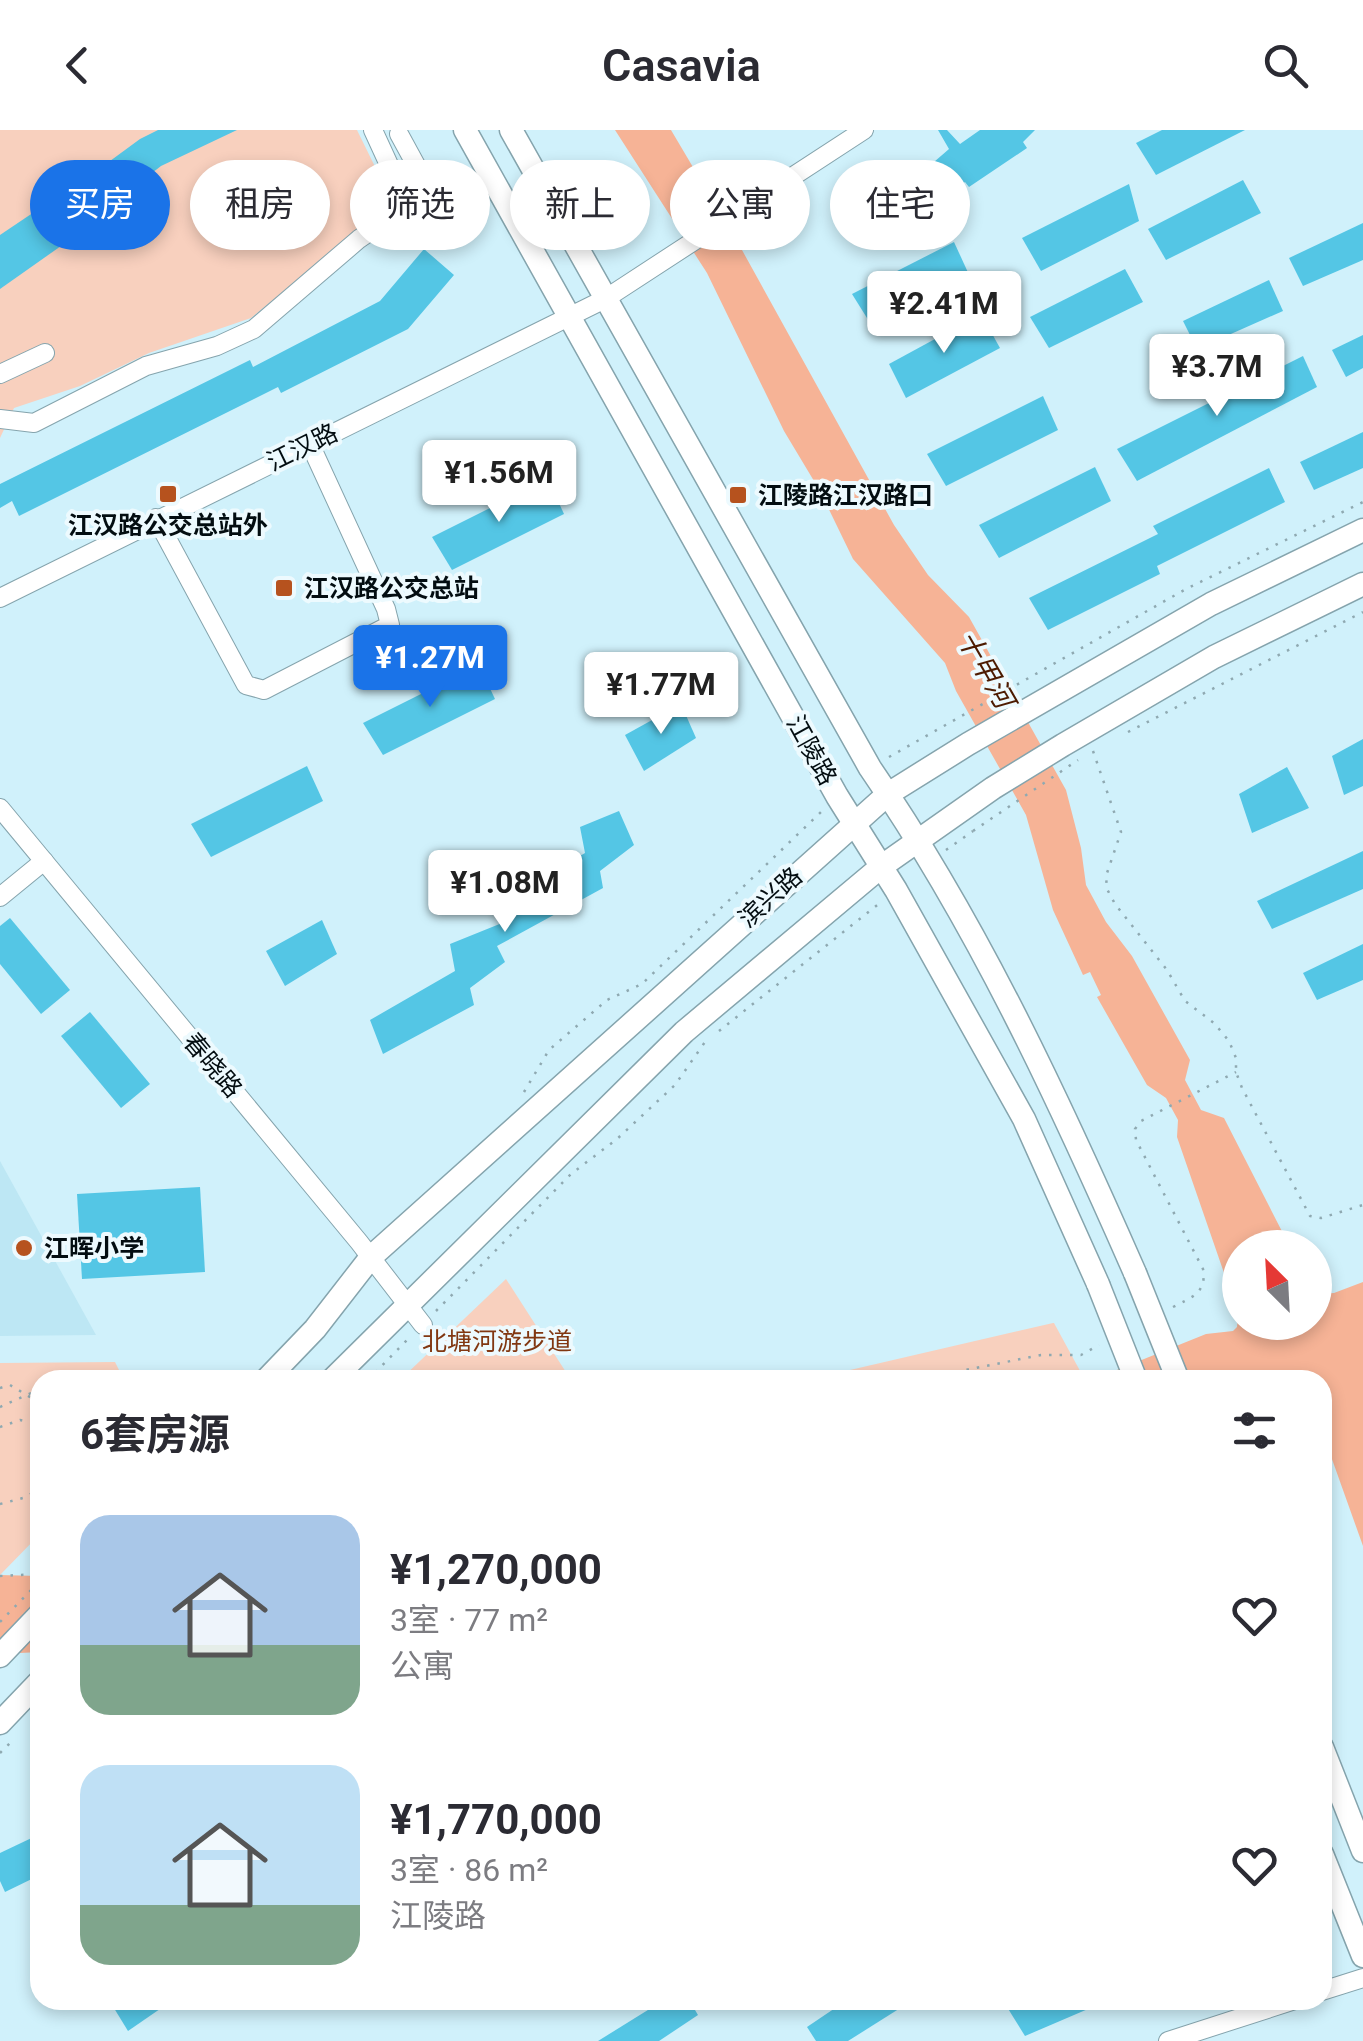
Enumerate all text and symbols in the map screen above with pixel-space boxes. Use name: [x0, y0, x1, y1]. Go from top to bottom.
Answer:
icon: back: [50, 38, 105, 93]
icon: search: [1258, 38, 1313, 93]
text: Casavia: [602, 39, 761, 92]
chip: 买房: [30, 160, 170, 250]
chip: 租房: [190, 160, 330, 250]
chip: 筛选: [350, 160, 490, 250]
chip: 新上: [510, 160, 650, 250]
chip: 公寓: [670, 160, 810, 250]
chip: 住宅: [830, 160, 970, 250]
pin: ¥2.41M: [863, 271, 1025, 356]
text: ¥2.41M: [889, 284, 999, 322]
pin: ¥3.7M: [1147, 334, 1287, 419]
text: ¥3.7M: [1171, 347, 1263, 385]
street label: 江汉路: [262, 418, 342, 477]
pin: ¥1.56M: [418, 440, 580, 525]
text: ¥1.56M: [444, 453, 554, 491]
place label: 江陵路江汉路口: [758, 481, 933, 510]
marker: 江汉路公交总站外: [157, 483, 179, 505]
marker: 江陵路江汉路口: [727, 484, 749, 506]
place label: 江汉路公交总站外: [68, 511, 268, 540]
place label: 江汉路公交总站: [304, 574, 479, 603]
marker: 江汉路公交总站: [273, 577, 295, 599]
pin: ¥1.27M: [349, 625, 511, 710]
water label: 十甲河: [950, 625, 1023, 718]
text: ¥1.27M: [375, 638, 485, 676]
pin: ¥1.77M: [580, 652, 742, 737]
text: ¥1.77M: [606, 665, 716, 703]
street label: 江陵路: [781, 710, 842, 790]
pin: ¥1.08M: [424, 850, 586, 935]
street label: 滨兴路: [733, 861, 808, 933]
text: ¥1.08M: [450, 863, 560, 901]
street label: 春晓路: [177, 1027, 248, 1103]
north arrow: [1222, 1230, 1332, 1340]
map controls: [1222, 1230, 1332, 1340]
place label: 江晖小学: [44, 1234, 144, 1263]
marker: 江晖小学: [13, 1237, 35, 1259]
park label: 北塘河游步道: [422, 1327, 572, 1356]
icon: filters: [1227, 1403, 1282, 1458]
text: 6套房源: [80, 1410, 230, 1459]
text: ¥1,270,000: [390, 1545, 602, 1594]
icon: home: [160, 1555, 280, 1675]
icon: heart: [1227, 1588, 1282, 1643]
text: 3室 · 77 m²: [390, 1601, 548, 1639]
text: 公寓: [390, 1647, 454, 1685]
text: ¥1,770,000: [390, 1795, 602, 1844]
icon: home: [160, 1805, 280, 1925]
icon: heart: [1227, 1838, 1282, 1893]
text: 3室 · 86 m²: [390, 1851, 548, 1889]
text: 江陵路: [390, 1897, 486, 1935]

